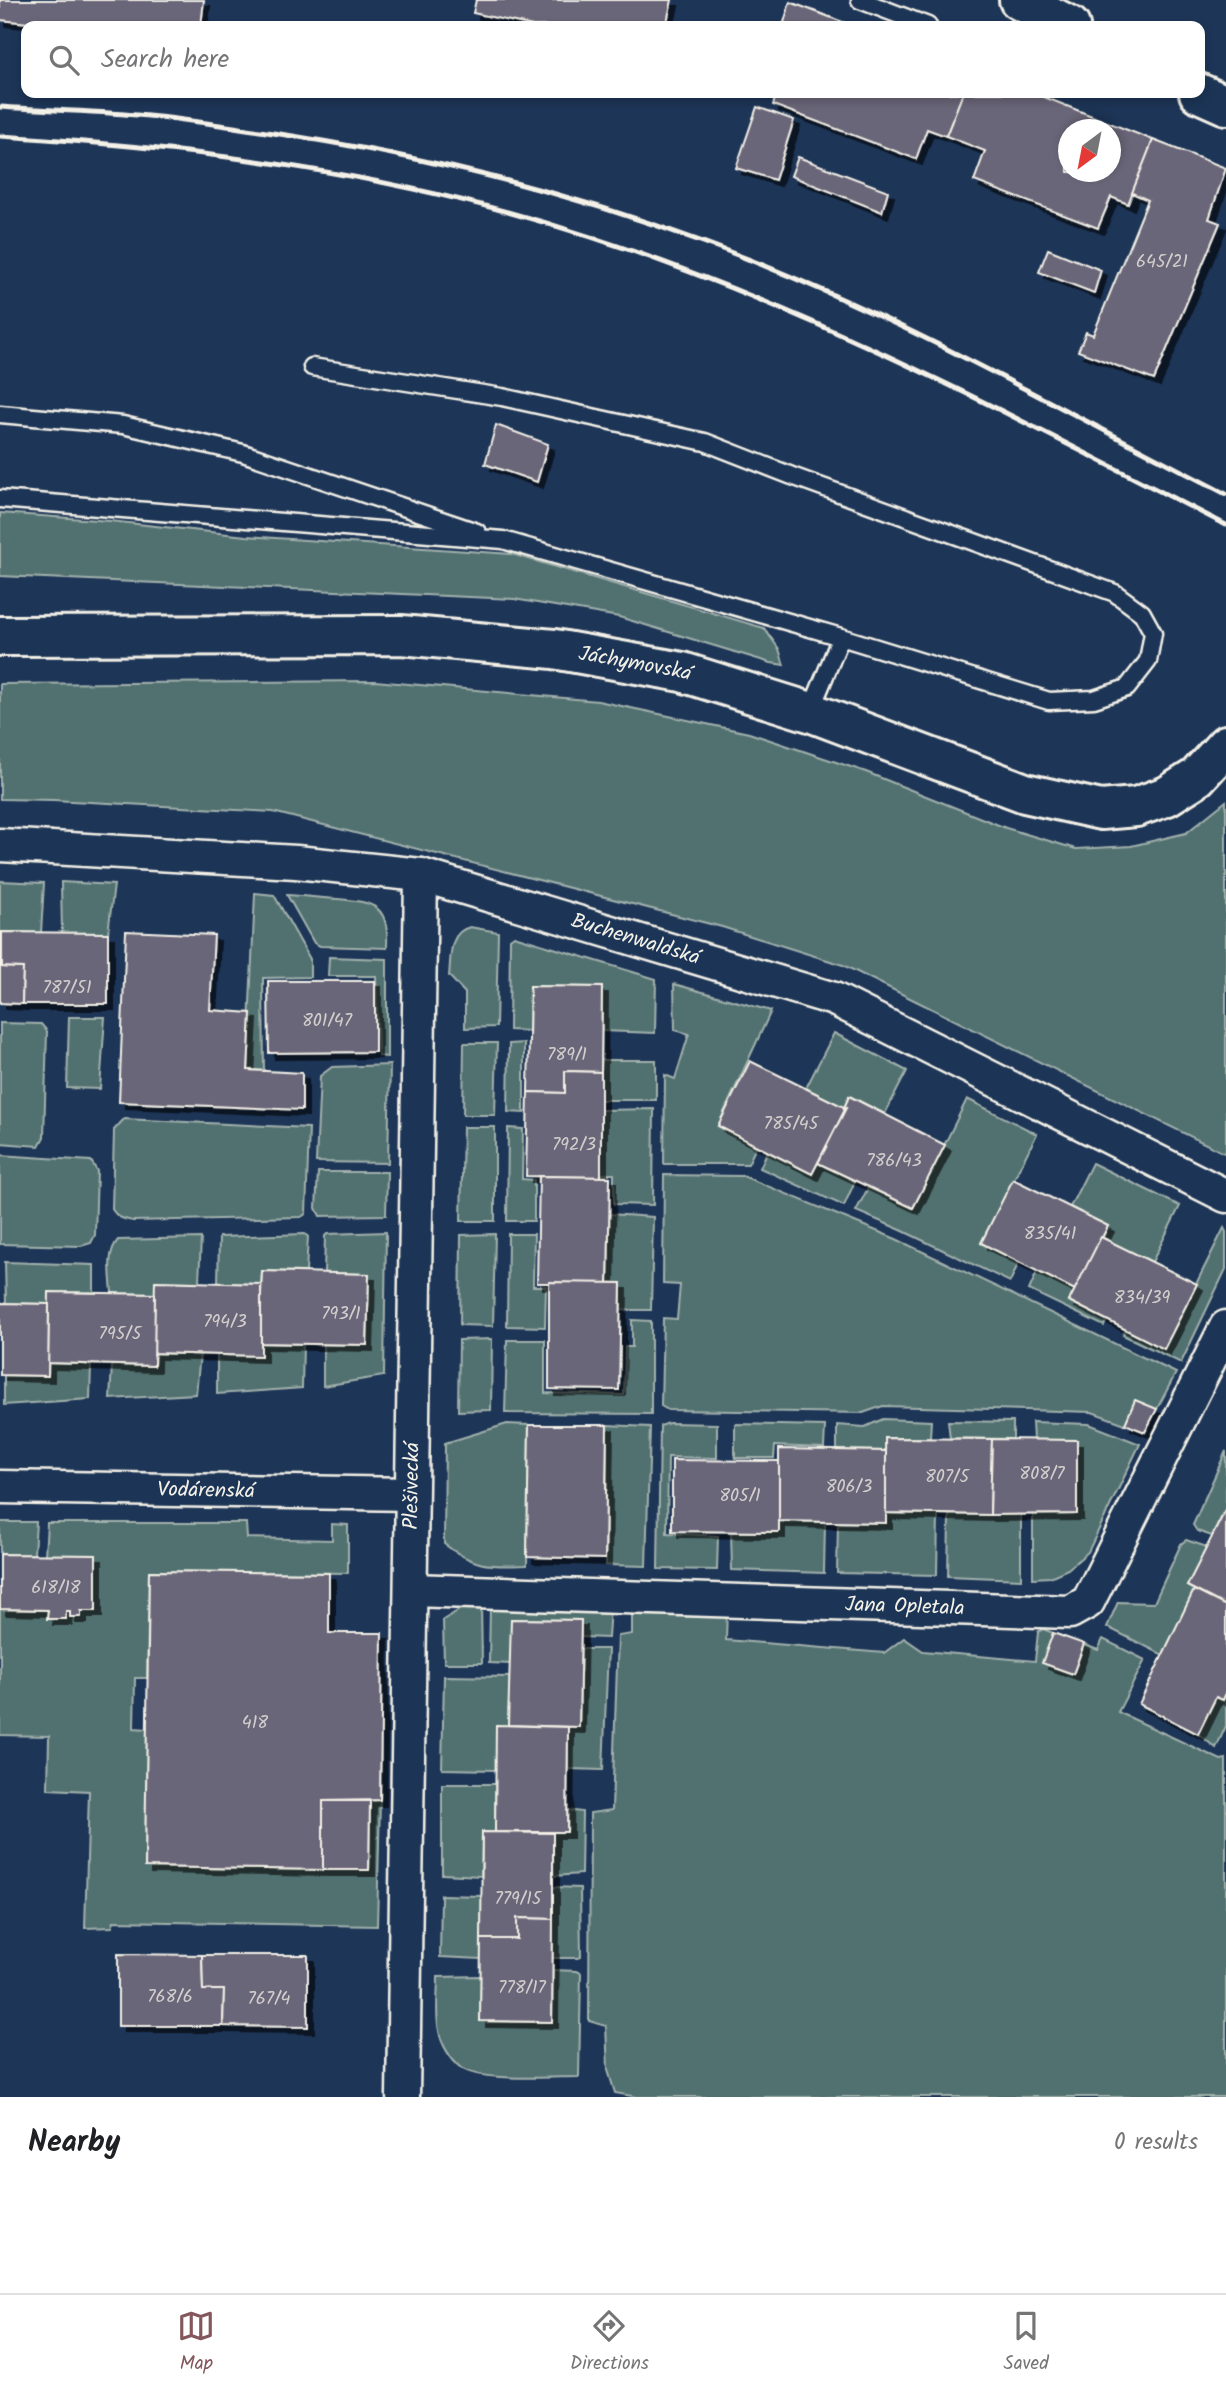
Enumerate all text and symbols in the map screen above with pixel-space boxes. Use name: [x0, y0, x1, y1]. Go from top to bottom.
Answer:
search box: [21, 21, 1205, 98]
text: Search here: [101, 39, 229, 81]
icon: search: [45, 41, 83, 79]
north arrow: [1058, 119, 1121, 182]
house number: 645/21: [1136, 248, 1188, 277]
street label: Jáchymovská: [576, 637, 698, 691]
street label: Buchenwaldská: [567, 904, 706, 975]
house number: 787/51: [42, 974, 92, 1003]
house number: 801/47: [302, 1007, 353, 1036]
house number: 789/1: [547, 1041, 587, 1070]
house number: 785/45: [764, 1110, 820, 1139]
house number: 792/3: [552, 1131, 596, 1160]
house number: 786/43: [866, 1147, 922, 1176]
house number: 835/41: [1024, 1220, 1076, 1249]
house number: 834/39: [1114, 1284, 1170, 1313]
house number: 793/1: [321, 1300, 361, 1329]
house number: 794/3: [203, 1308, 247, 1337]
house number: 795/5: [99, 1320, 143, 1349]
street label: Plešivecká: [395, 1440, 429, 1530]
house number: 808/7: [1019, 1460, 1065, 1489]
house number: 807/5: [925, 1463, 970, 1492]
street label: Vodárenská: [157, 1473, 257, 1508]
house number: 806/3: [826, 1473, 872, 1502]
house number: 805/1: [719, 1482, 761, 1511]
house number: 618/18: [31, 1574, 81, 1603]
street label: Jana Opletala: [844, 1588, 965, 1625]
house number: 418: [242, 1709, 268, 1738]
house number: 779/15: [494, 1885, 543, 1914]
house number: 778/17: [498, 1974, 547, 2003]
house number: 768/6: [147, 1983, 193, 2012]
house number: 767/4: [248, 1985, 291, 2014]
text: Nearby: [28, 2119, 120, 2167]
text: 0 results: [1114, 2125, 1198, 2161]
tab: Map: [177, 2307, 215, 2379]
tab: Directions: [570, 2307, 649, 2379]
tab: Saved: [1004, 2307, 1049, 2379]

